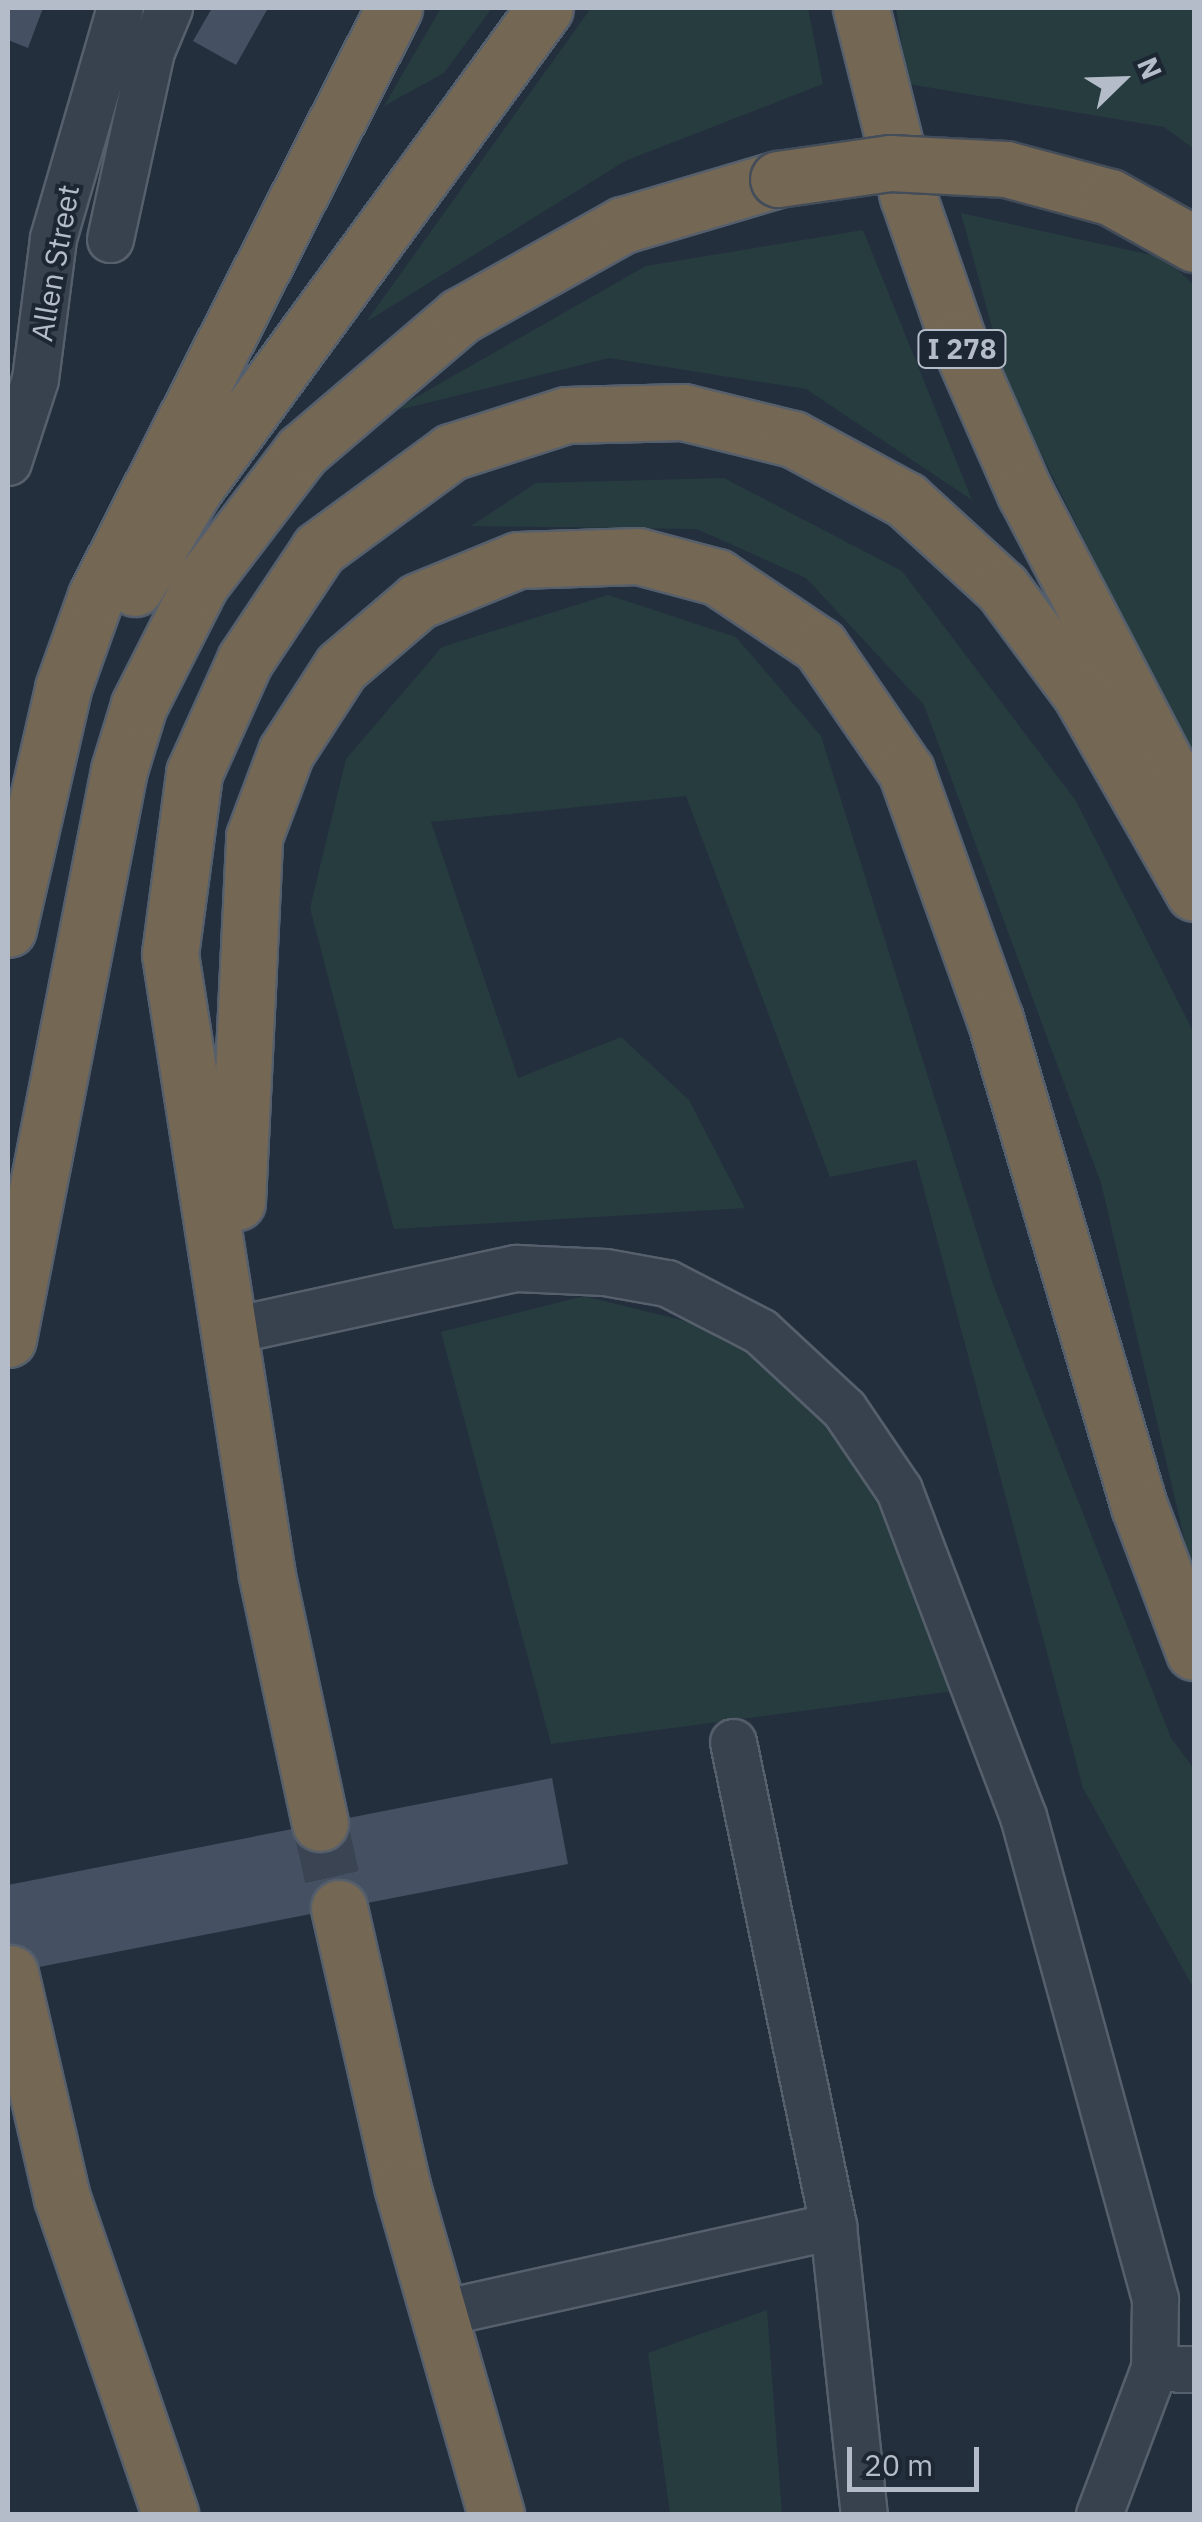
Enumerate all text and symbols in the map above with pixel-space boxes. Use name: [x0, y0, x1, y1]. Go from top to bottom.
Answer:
north arrow: [1072, 30, 1172, 130]
text: N: [1129, 52, 1171, 85]
street label: Allen Street: [24, 182, 86, 344]
road number: I 278: [917, 326, 1007, 372]
scale bar: [852, 2427, 984, 2489]
text: 20 m: [864, 2445, 933, 2484]

